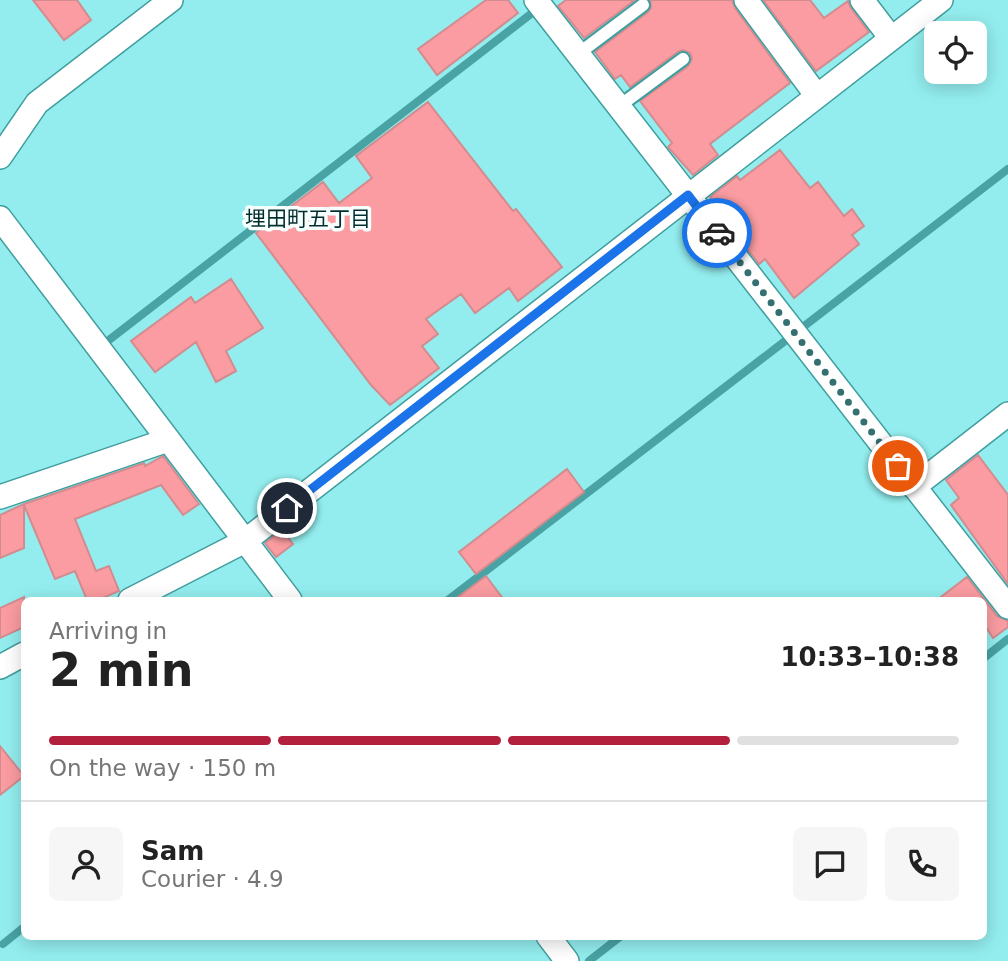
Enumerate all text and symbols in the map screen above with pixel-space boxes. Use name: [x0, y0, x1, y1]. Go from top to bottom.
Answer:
map controls: [924, 21, 987, 84]
button: locate: [924, 21, 987, 84]
courier: [682, 198, 752, 268]
district label: 埋田町五丁目: [245, 207, 371, 231]
icon: car: [698, 214, 736, 252]
pin: [868, 436, 928, 496]
icon: bag: [879, 447, 917, 485]
pin: [257, 478, 317, 538]
icon: home: [268, 489, 306, 527]
text: Arriving in: [49, 618, 167, 644]
text: 10:33–10:38: [780, 642, 959, 672]
text: 2 min: [49, 643, 193, 697]
text: On the way · 150 m: [49, 755, 276, 781]
button: person: [49, 827, 123, 901]
button: chat: [793, 827, 867, 901]
button: phone: [885, 827, 959, 901]
text: Sam: [141, 836, 204, 866]
text: Courier · 4.9: [141, 866, 284, 892]

